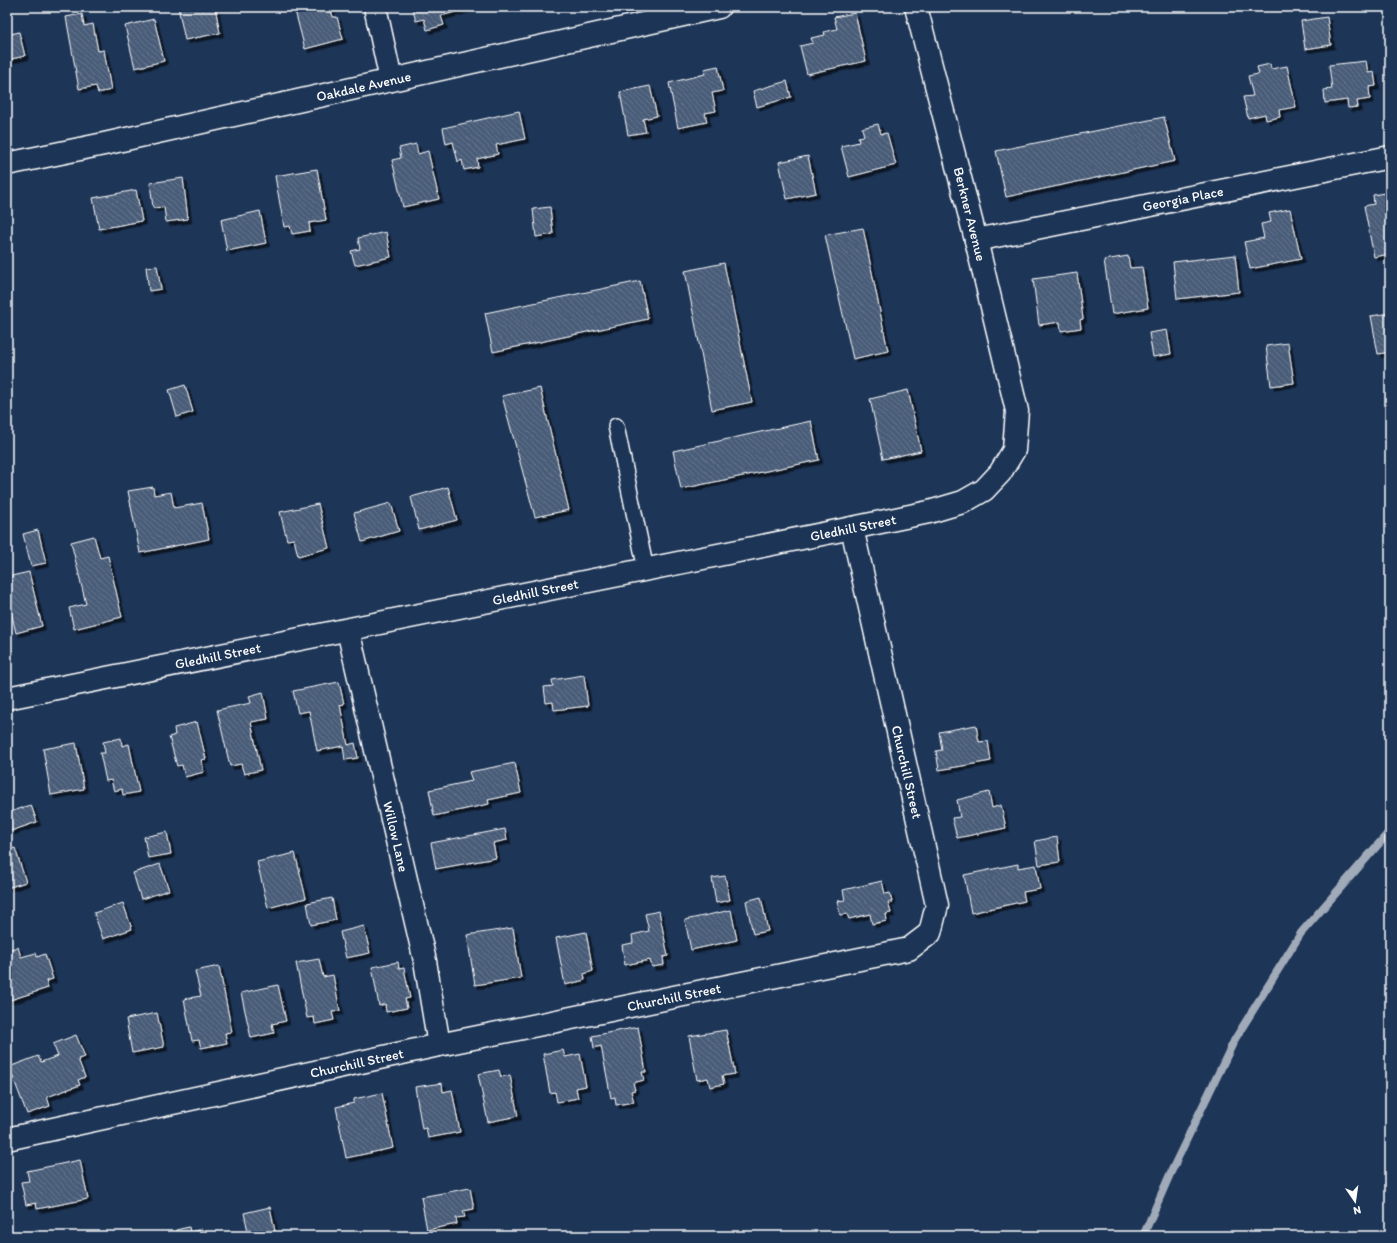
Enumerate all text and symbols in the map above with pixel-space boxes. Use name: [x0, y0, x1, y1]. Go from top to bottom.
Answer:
street label: Oakdale Avenue: [315, 68, 413, 105]
street label: Berkner Avenue: [950, 165, 989, 263]
street label: Georgia Place: [1141, 183, 1225, 215]
street label: Gledhill Street: [809, 511, 898, 545]
street label: Gledhill Street: [491, 575, 580, 609]
street label: Gledhill Street: [173, 639, 262, 673]
street label: Churchill Street: [888, 724, 926, 820]
street label: Willow Lane: [379, 799, 412, 874]
street label: Churchill Street: [626, 980, 723, 1015]
street label: Churchill Street: [308, 1045, 405, 1082]
north arrow: [1335, 1181, 1375, 1221]
text: N: [1352, 1203, 1362, 1217]

